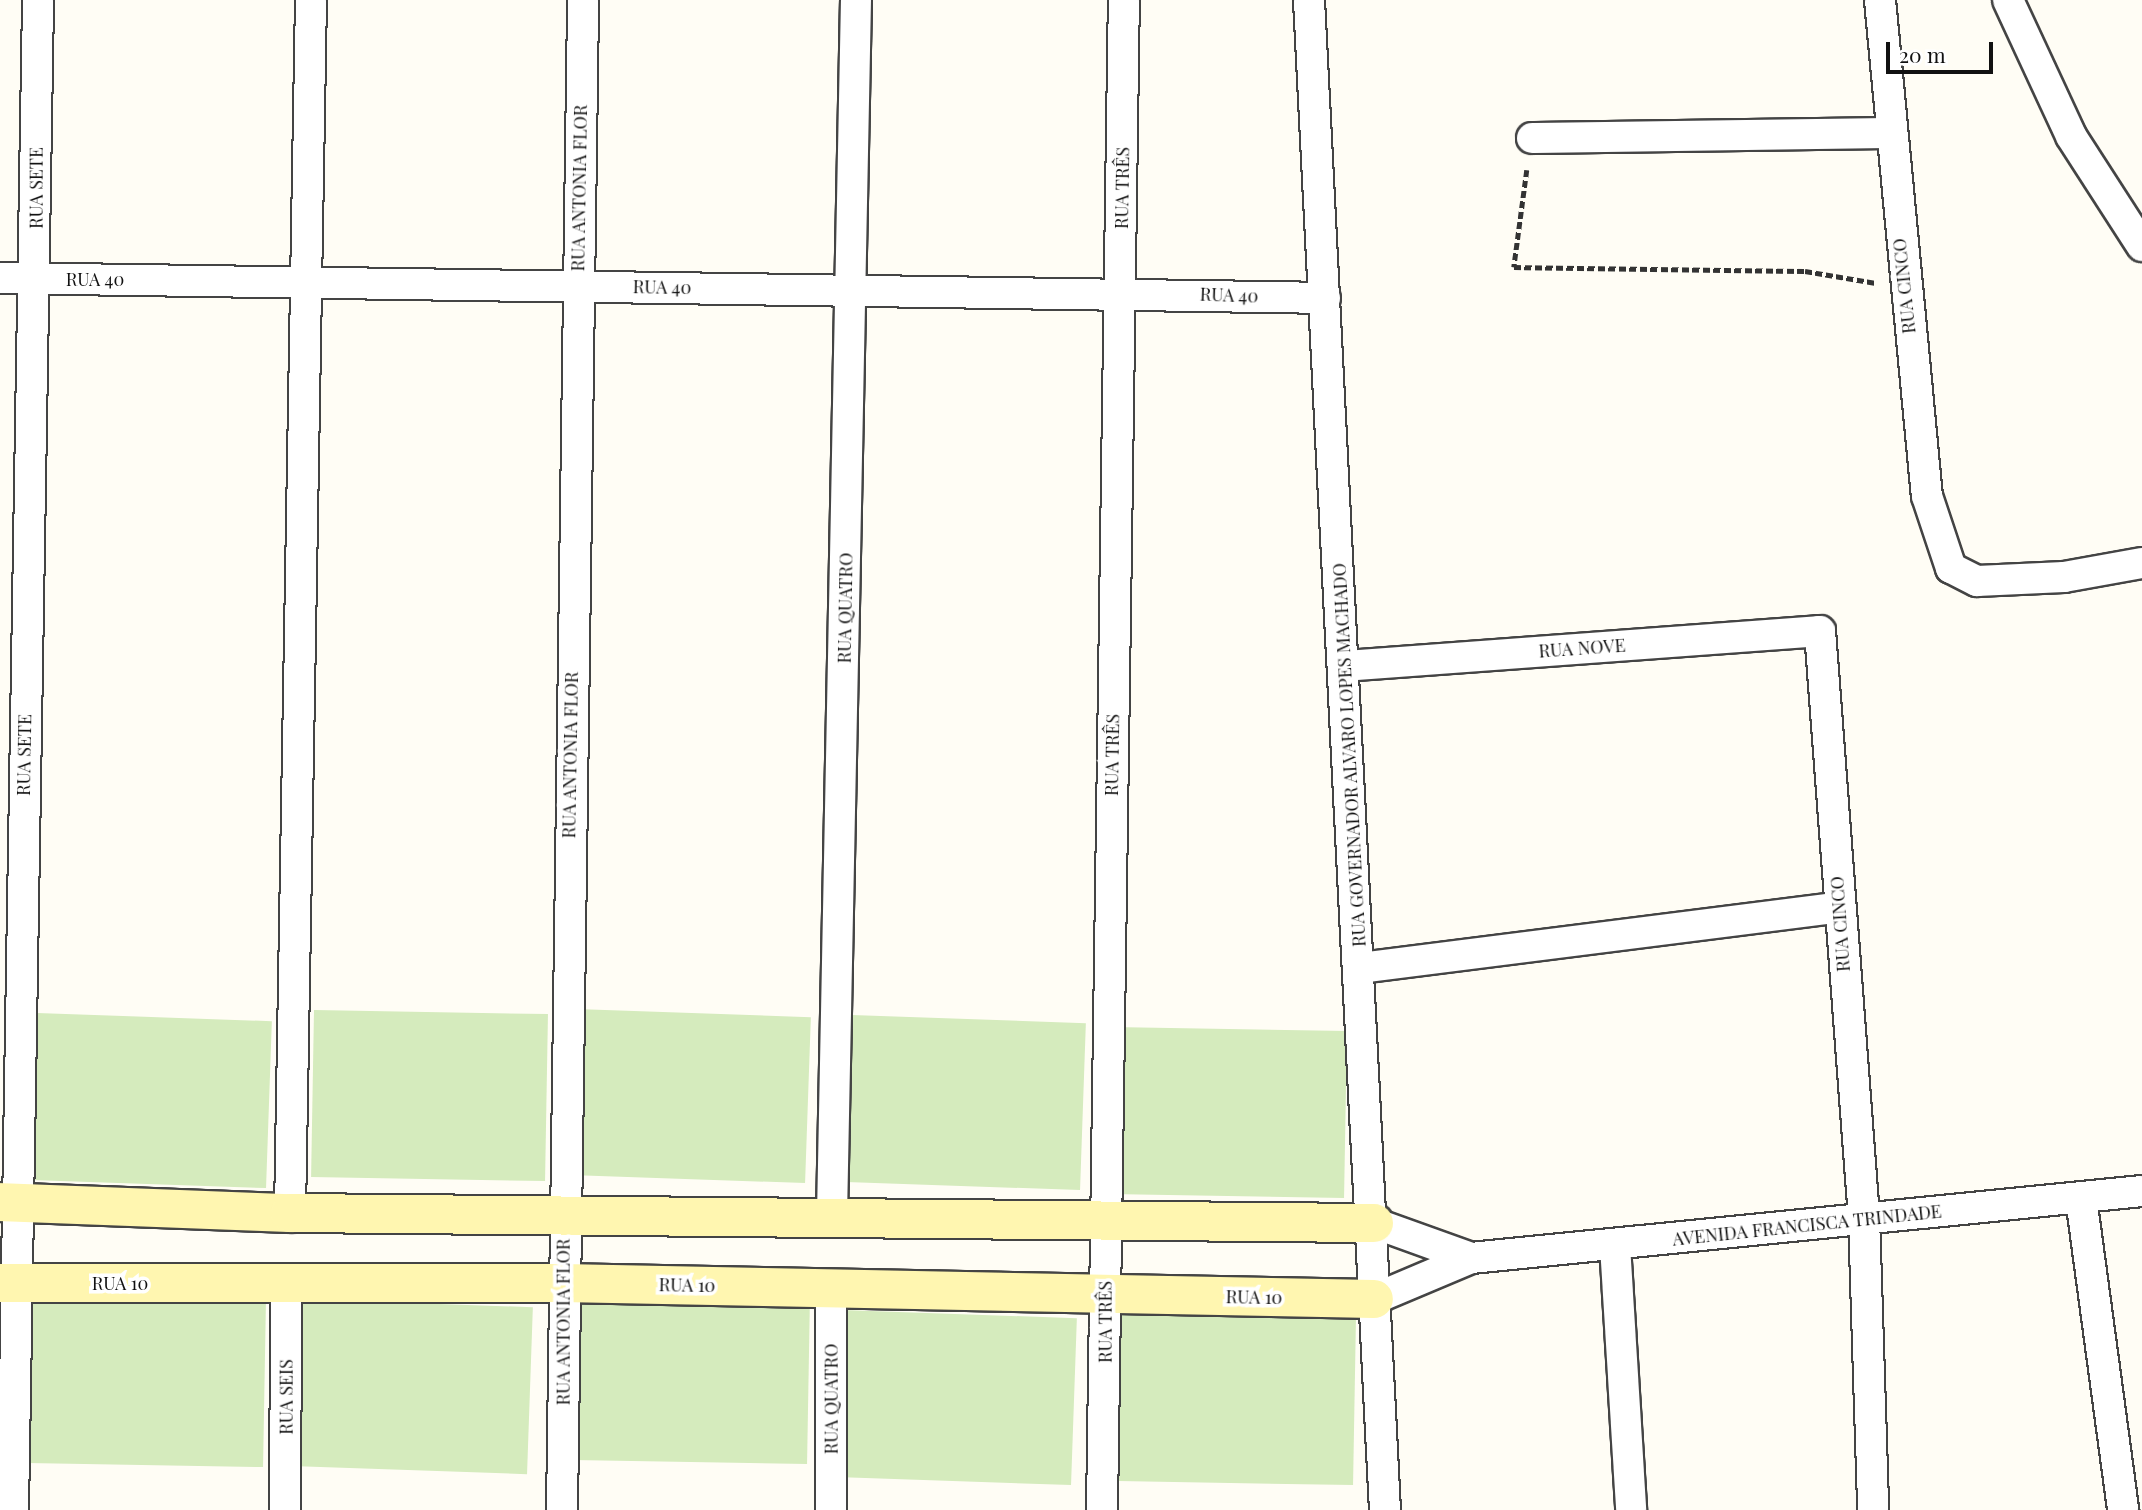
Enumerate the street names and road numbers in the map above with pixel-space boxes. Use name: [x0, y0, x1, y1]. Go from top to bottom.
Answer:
street label: RUA ANTONIA FLOR: [567, 104, 591, 272]
street label: RUA TRÊS: [1110, 146, 1134, 230]
street label: RUA SETE: [25, 147, 47, 229]
street label: RUA CINCO: [1888, 237, 1920, 335]
street label: RUA 40: [66, 268, 124, 290]
street label: RUA 40: [632, 276, 692, 298]
street label: RUA 40: [1199, 283, 1259, 307]
street label: RUA QUATRO: [833, 552, 857, 664]
street label: RUA GOVERNADOR ALVARO LOPES MACHADO: [1328, 562, 1370, 948]
street label: RUA NOVE: [1538, 634, 1626, 662]
street label: RUA ANTONIA FLOR: [558, 671, 582, 839]
street label: RUA TRÊS: [1100, 713, 1124, 797]
street label: RUA SETE: [12, 714, 36, 796]
street label: RUA CINCO: [1826, 875, 1854, 973]
street label: AVENIDA FRANCISCA TRINDADE: [1671, 1200, 1943, 1250]
street label: RUA ANTONIA FLOR: [552, 1238, 574, 1406]
street label: RUA 10: [92, 1272, 148, 1294]
street label: RUA 10: [659, 1274, 715, 1296]
street label: RUA TRÊS: [1094, 1281, 1116, 1363]
street label: RUA 10: [1226, 1286, 1282, 1308]
street label: RUA QUATRO: [820, 1344, 842, 1454]
street label: RUA SEIS: [275, 1359, 297, 1435]

